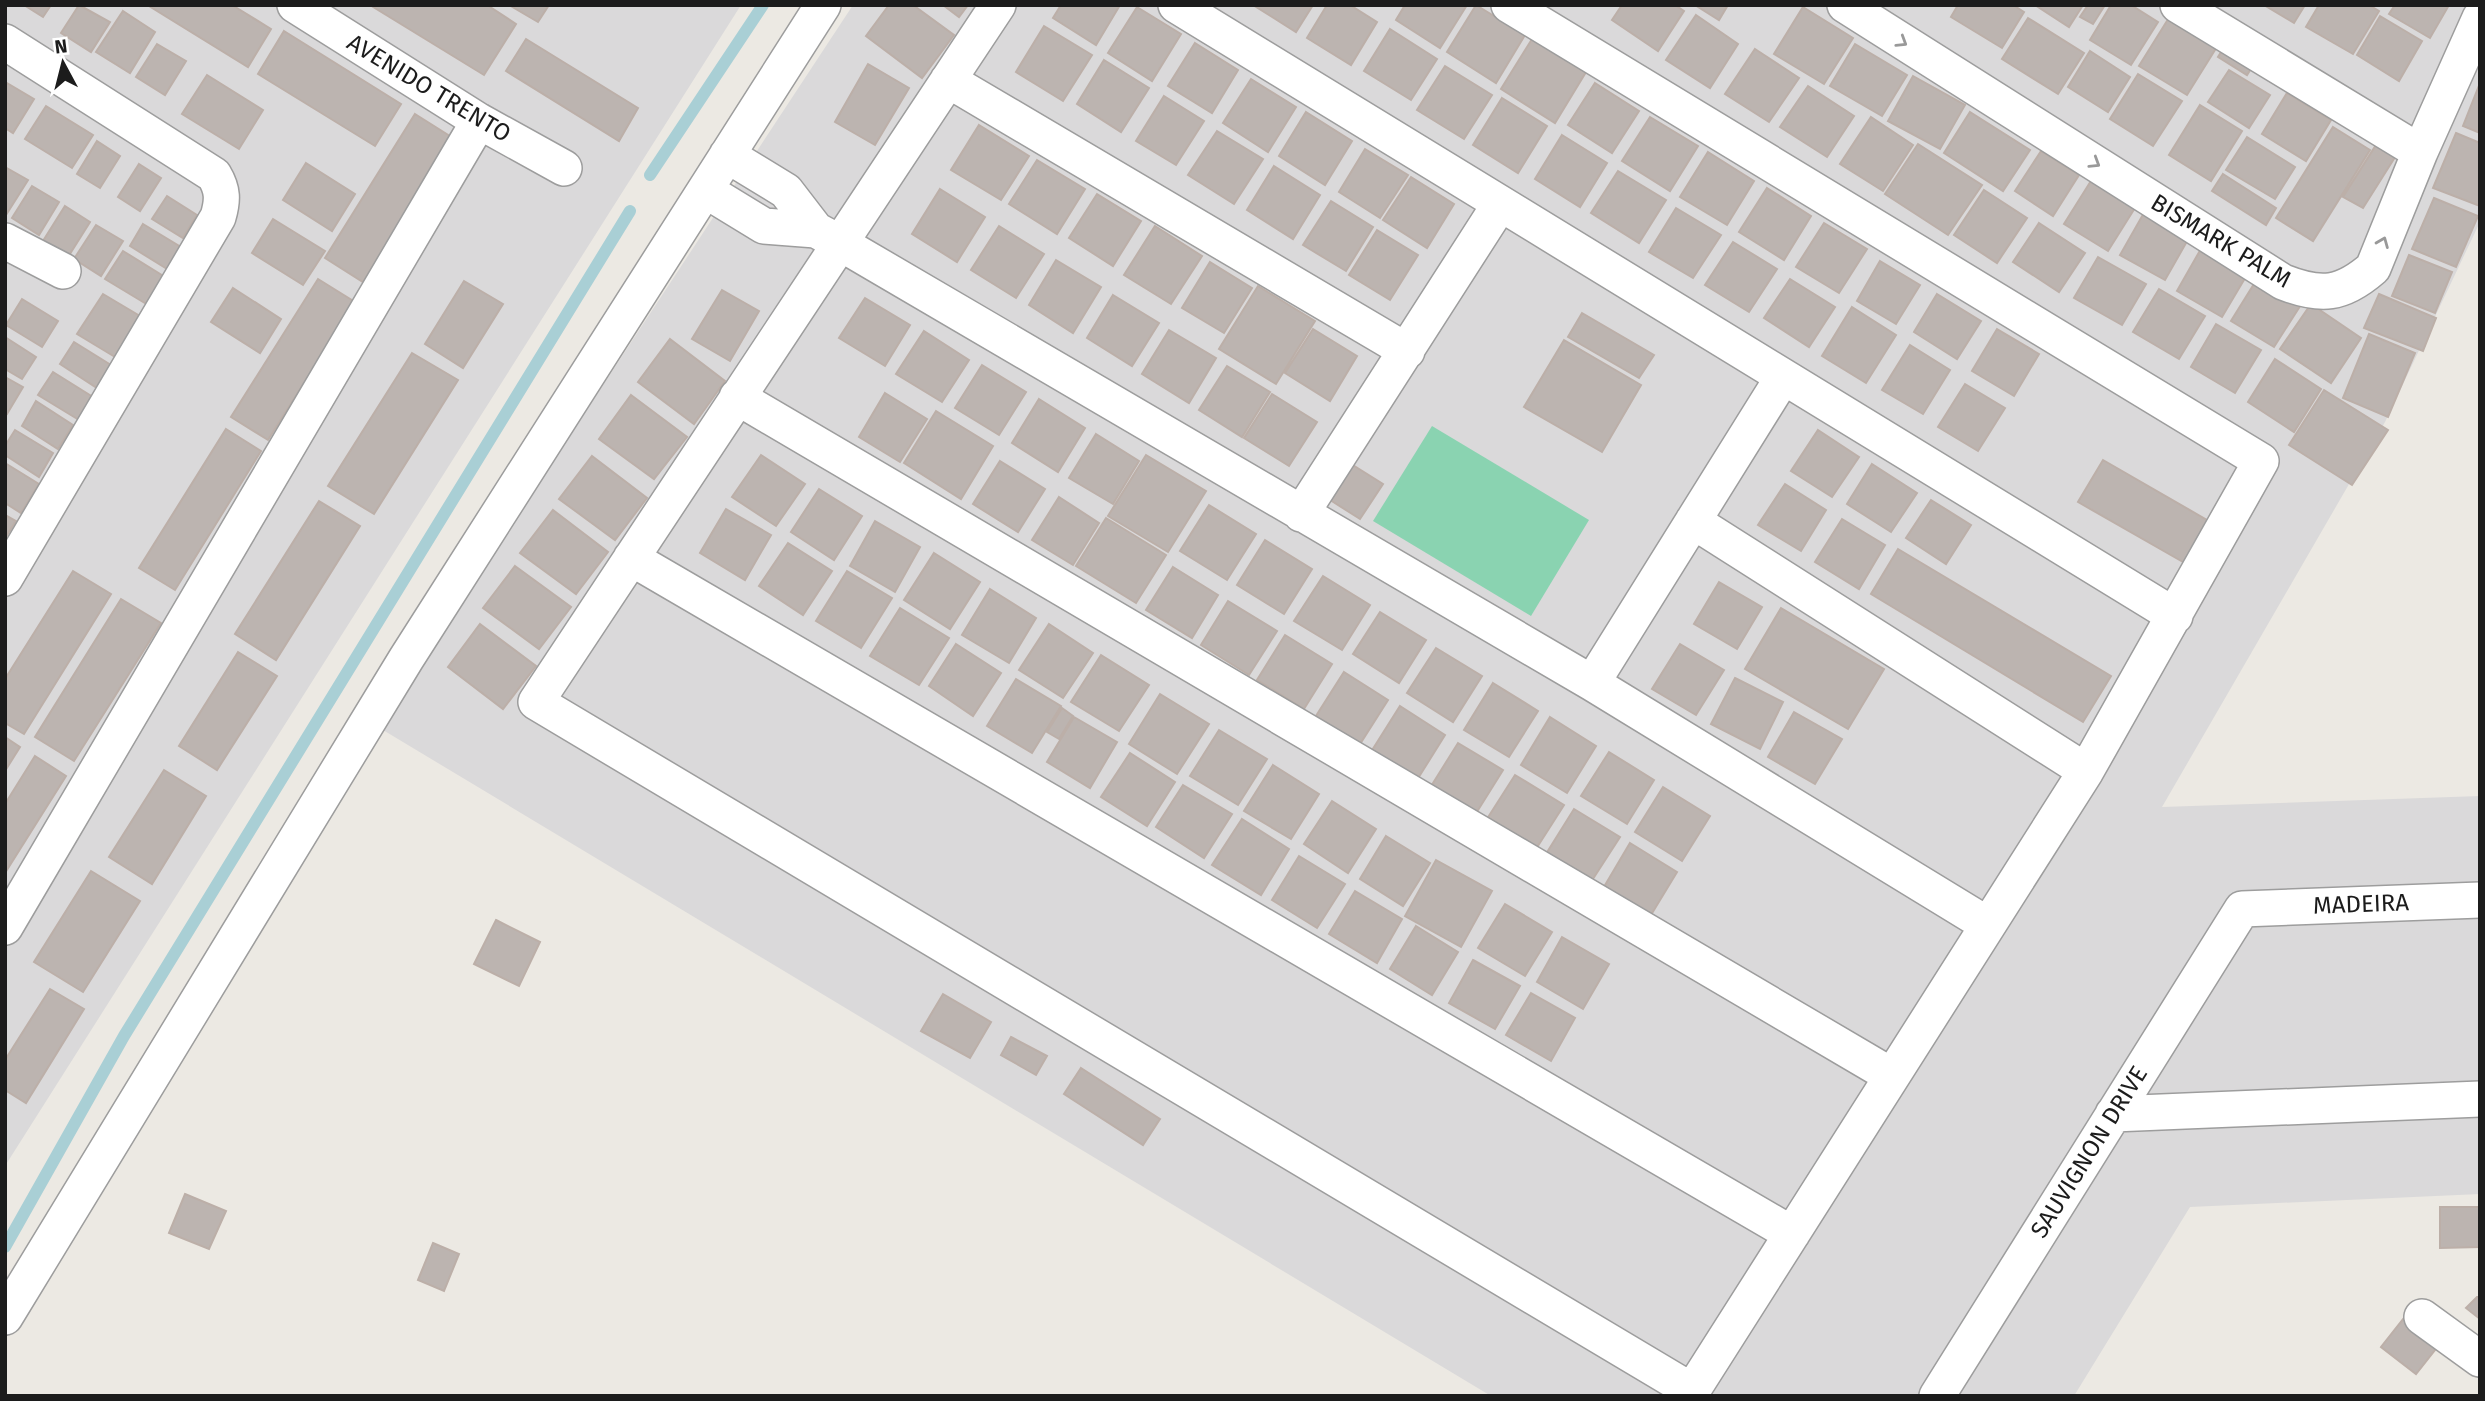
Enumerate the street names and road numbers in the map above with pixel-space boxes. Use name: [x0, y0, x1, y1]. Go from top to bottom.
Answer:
street label: AVENIDO TRENTO: [342, 28, 516, 148]
street label: BISMARK PALM: [2146, 188, 2296, 294]
street label: MADEIRA: [2313, 888, 2410, 920]
street label: SAUVIGNON DRIVE: [2025, 1061, 2153, 1243]

